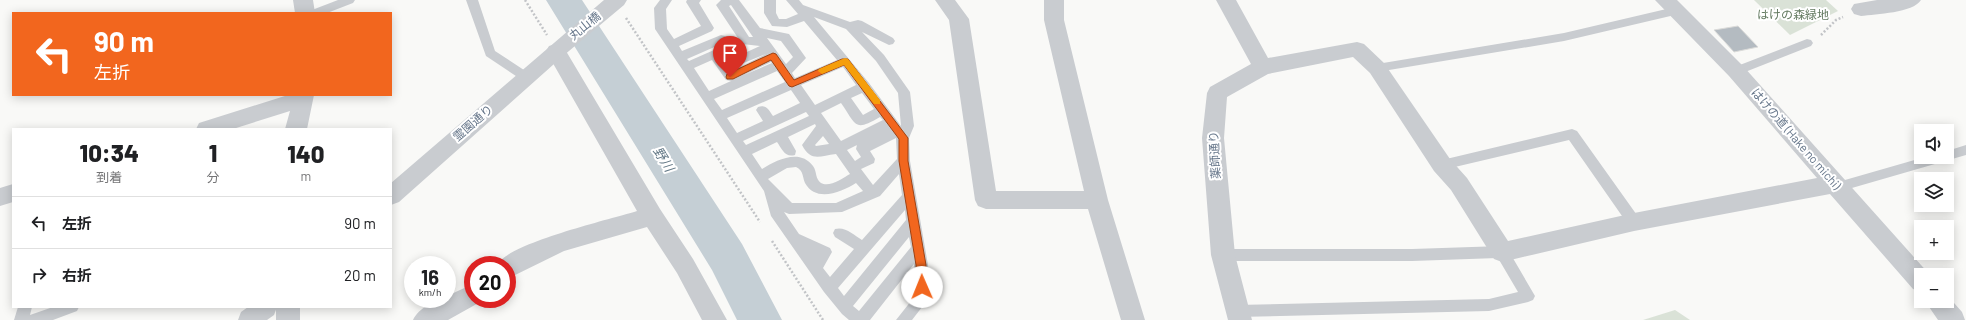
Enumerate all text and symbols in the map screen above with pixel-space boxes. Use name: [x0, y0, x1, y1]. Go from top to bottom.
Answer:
park label: はけの森緑地: [1757, 7, 1829, 21]
street label: 丸山橋: [566, 8, 603, 42]
text: 90 m: [94, 24, 154, 58]
icon: left: [28, 28, 80, 80]
pin: [713, 36, 747, 77]
icon: arrive: [719, 42, 741, 64]
text: 左折: [94, 61, 130, 83]
street label: はけの道 (Hake no michi): [1749, 85, 1845, 192]
street label: 霊園通り: [450, 101, 495, 143]
map controls: [1914, 124, 1954, 308]
button: sound: [1914, 124, 1954, 164]
street label: 薬師通り: [1206, 131, 1222, 179]
text: 10:34: [80, 138, 139, 167]
text: 1: [209, 138, 217, 167]
text: 140: [287, 139, 324, 168]
water label: 野川: [650, 144, 679, 176]
text: m: [300, 168, 311, 184]
text: 到着: [96, 169, 122, 185]
text: 分: [207, 169, 220, 185]
button: layers: [1914, 172, 1954, 212]
icon: left: [28, 212, 50, 234]
text: 左折: [62, 214, 92, 232]
text: 90 m: [344, 214, 376, 232]
button: +: [1914, 220, 1954, 260]
speed limit sign: 20: [464, 256, 516, 308]
icon: right: [28, 264, 50, 286]
text: 16: [421, 265, 439, 289]
text: 右折: [62, 266, 92, 284]
text: 20 m: [344, 266, 376, 284]
position arrow: [901, 266, 943, 308]
button: −: [1914, 268, 1954, 308]
text: km/h: [419, 286, 441, 298]

